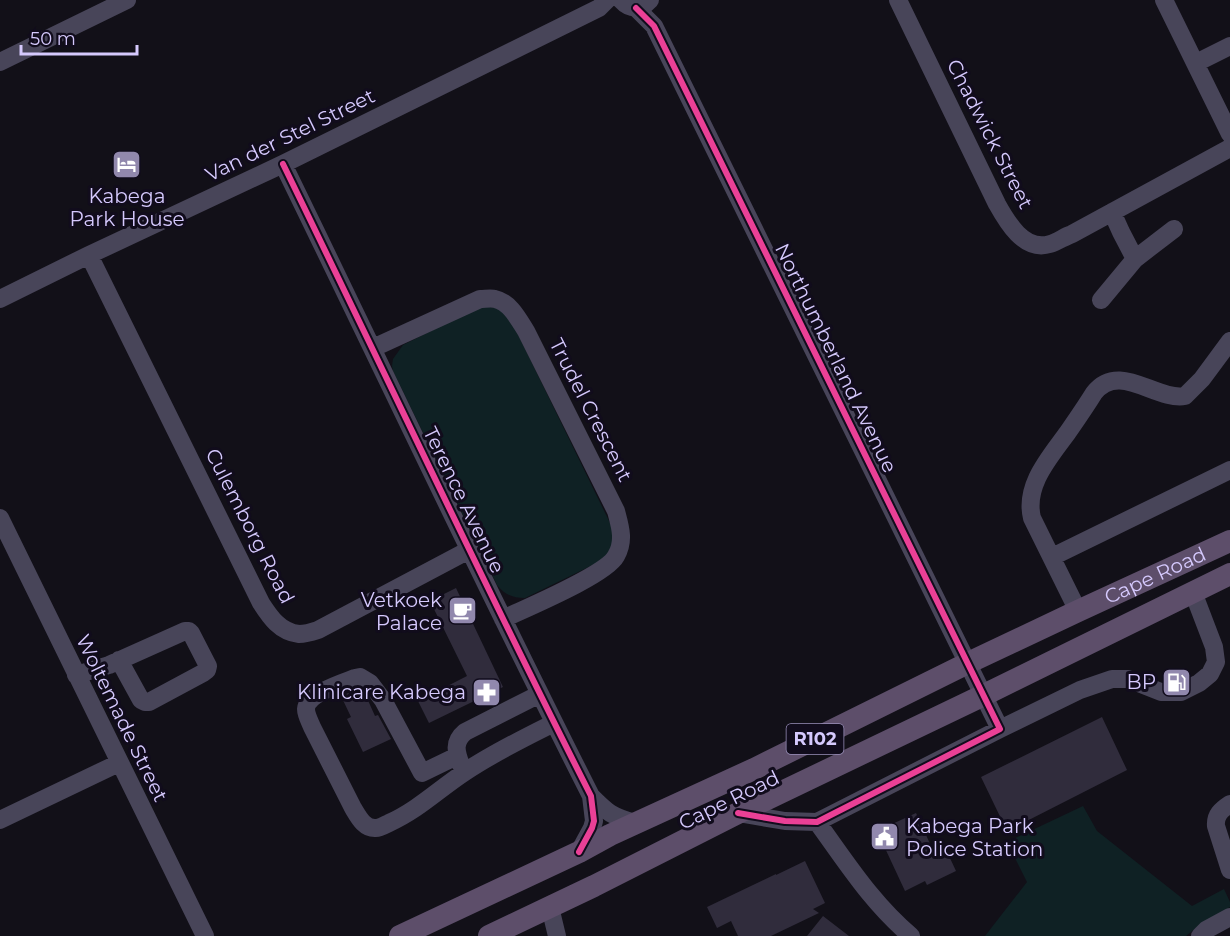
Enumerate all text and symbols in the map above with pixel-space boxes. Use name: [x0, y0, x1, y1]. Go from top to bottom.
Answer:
scale bar: [21, 18, 136, 56]
text: 50 m: [30, 28, 76, 50]
street label: Chadwick Street: [942, 55, 1038, 213]
street label: Van der Stel Street: [201, 84, 379, 186]
hotel icon: Kabega Park House: [111, 149, 143, 181]
place label: Kabega Park House: [69, 184, 185, 231]
street label: Northumberland Avenue: [770, 240, 902, 476]
street label: Trudel Crescent: [545, 334, 637, 486]
street label: Terence Avenue: [418, 423, 510, 577]
street label: Culemborg Road: [200, 444, 300, 608]
street label: Cape Road: [1101, 542, 1210, 609]
place label: Vetkoek Palace: [361, 588, 442, 635]
cafe icon: Vetkoek Palace: [447, 595, 479, 627]
street label: Woltemade Street: [71, 630, 173, 806]
fuel station icon: BP: [1161, 666, 1193, 698]
place label: BP: [1127, 670, 1156, 694]
pharmacy icon: Klinicare Kabega: [471, 676, 503, 708]
place label: Klinicare Kabega: [297, 680, 466, 704]
road number: R102: [786, 724, 844, 754]
street label: Cape Road: [675, 765, 783, 835]
place label: Kabega Park Police Station: [906, 814, 1043, 861]
public building icon: Kabega Park Police Station: [869, 821, 901, 853]

